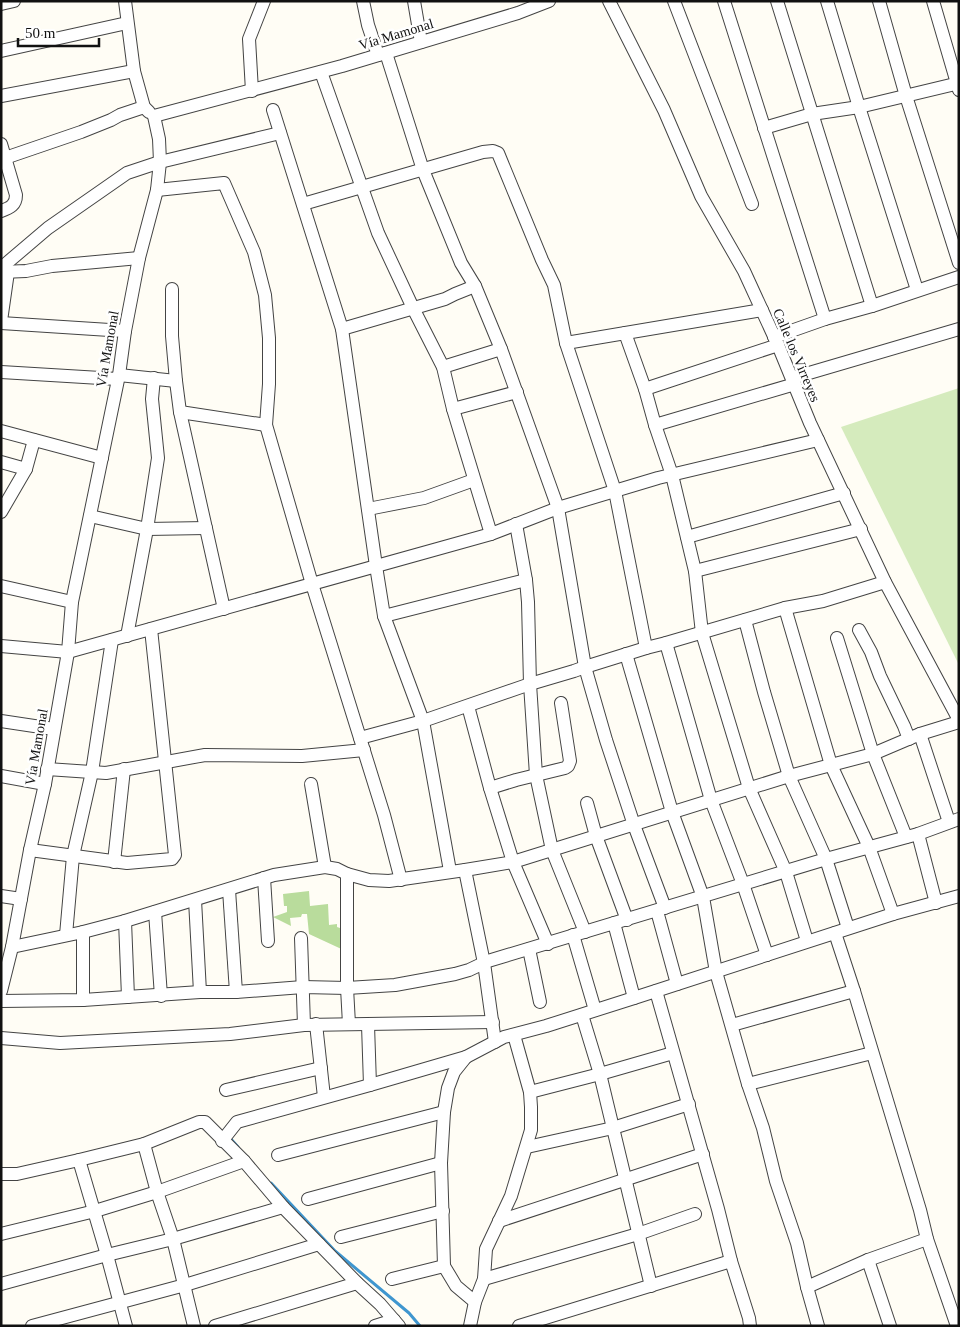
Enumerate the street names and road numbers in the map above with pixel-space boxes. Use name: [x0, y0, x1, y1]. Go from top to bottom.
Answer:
street label: Vía Mamonal: [357, 16, 435, 53]
street label: Calle los Virreyes: [770, 306, 823, 404]
street label: Vía Mamonal: [93, 310, 122, 388]
street label: Vía Mamonal: [22, 708, 51, 786]

